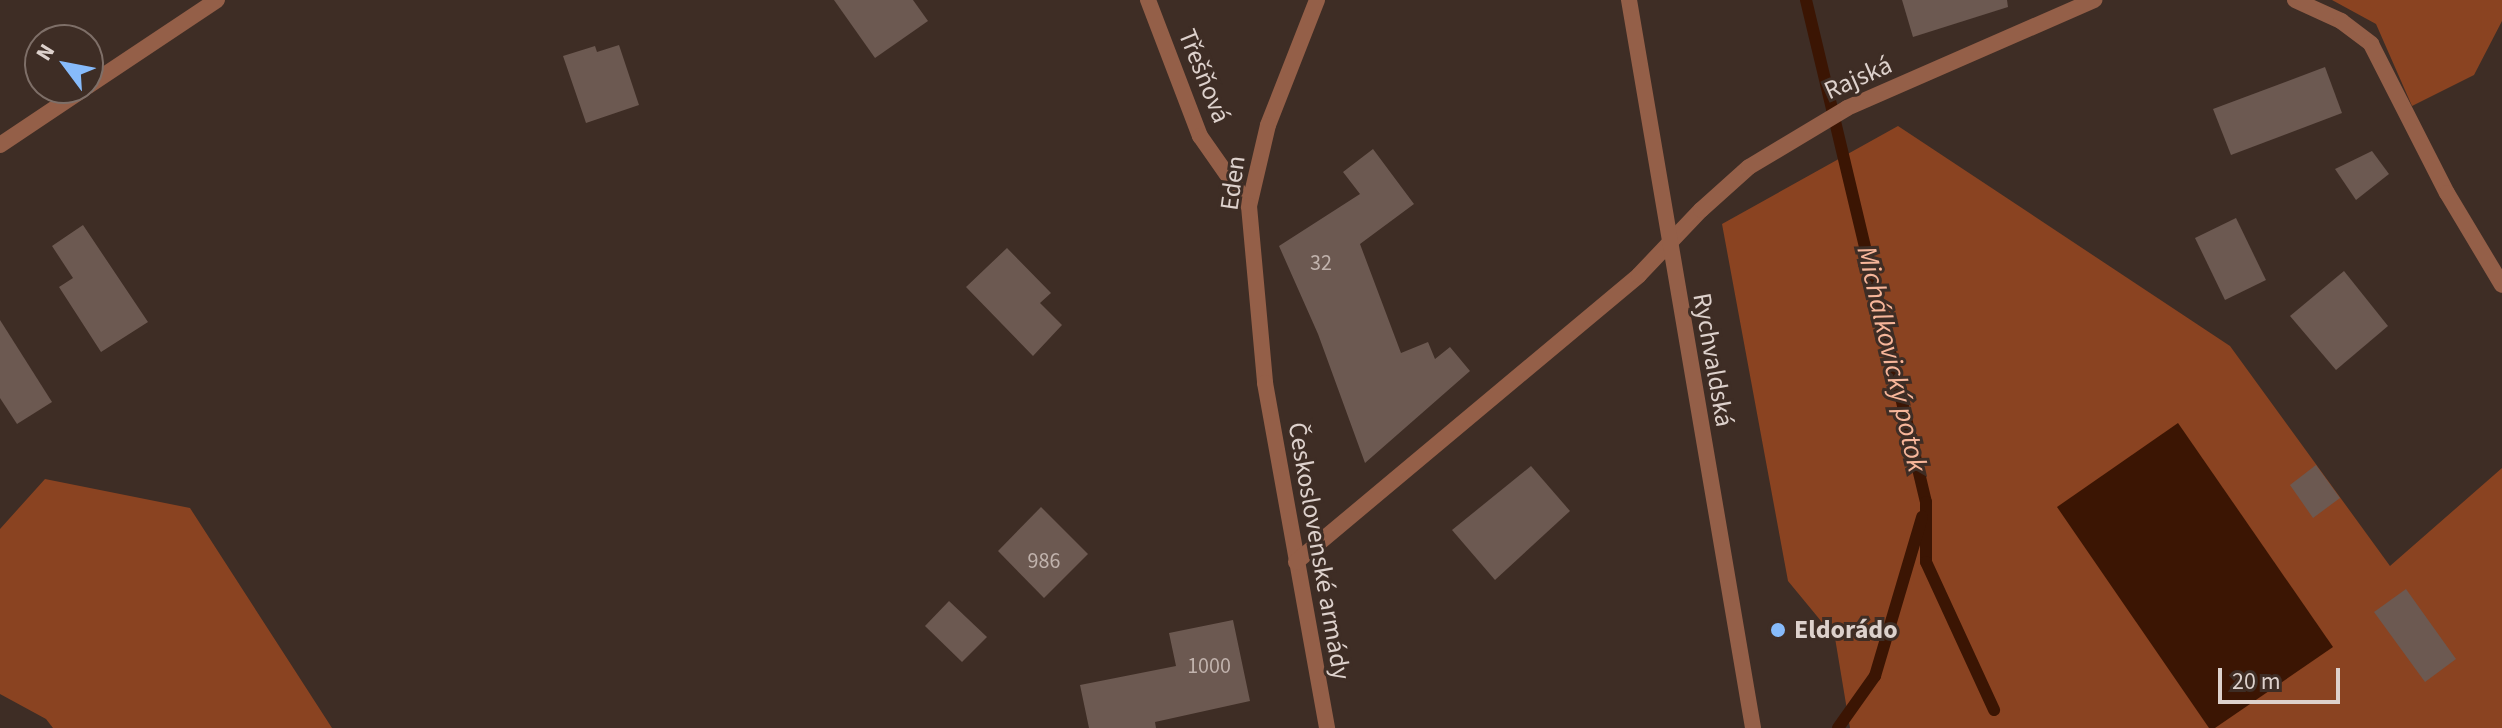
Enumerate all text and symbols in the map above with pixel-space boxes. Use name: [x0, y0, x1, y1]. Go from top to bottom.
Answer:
north arrow: [24, 24, 104, 104]
street label: Třešňová: [1171, 25, 1237, 127]
text: N: [28, 38, 63, 67]
street label: Rajská: [1819, 49, 1897, 107]
street label: Eden: [1214, 154, 1252, 212]
water label: Michálkovický potok: [1850, 243, 1934, 475]
house number: 32: [1310, 251, 1332, 277]
street label: Rychvaldská: [1686, 291, 1740, 429]
street label: Československé armády: [1281, 420, 1357, 682]
house number: 986: [1028, 549, 1060, 575]
place label: Eldorádo: [1794, 614, 1898, 646]
marker: Eldorádo: [1769, 621, 1787, 639]
scale bar: [2222, 652, 2344, 702]
house number: 1000: [1187, 654, 1231, 680]
text: 20 m: [2232, 664, 2281, 699]

